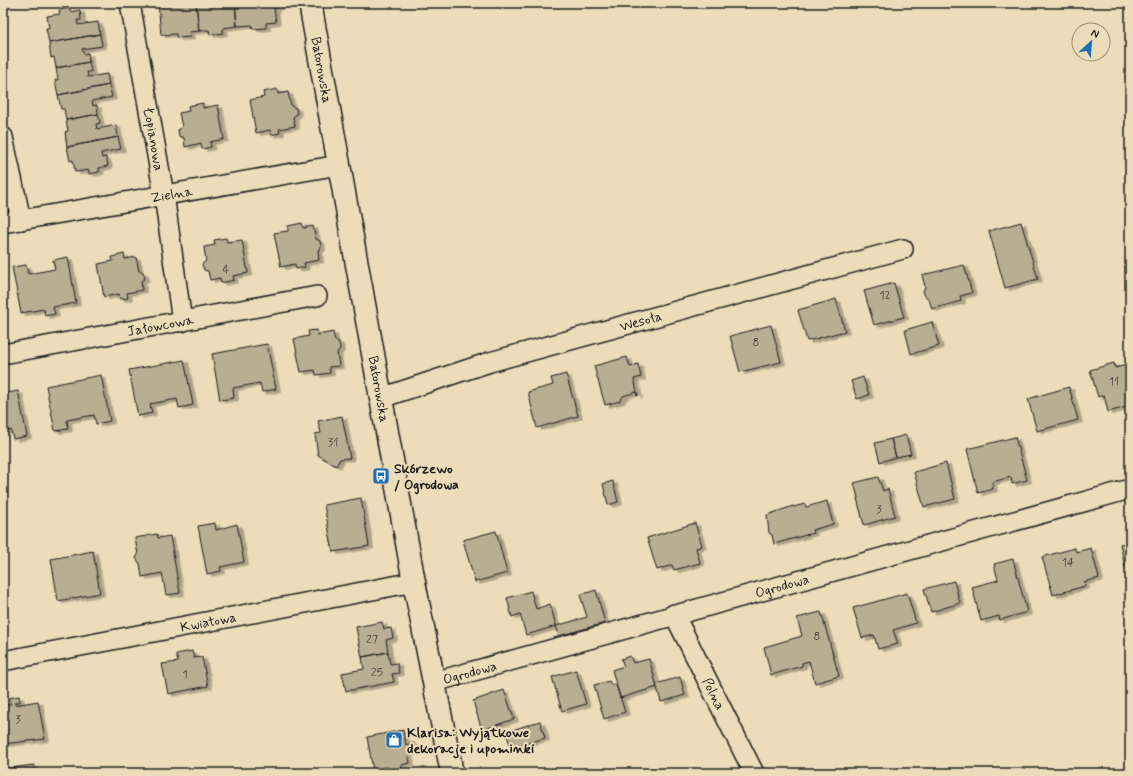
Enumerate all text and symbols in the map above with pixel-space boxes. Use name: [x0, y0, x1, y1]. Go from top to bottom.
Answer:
north arrow: [1071, 22, 1111, 62]
text: N: [1089, 26, 1101, 42]
street label: Batorowska: [306, 36, 336, 105]
street label: Łopianowa: [139, 106, 168, 172]
street label: Zielna: [149, 182, 195, 207]
house number: 4: [223, 262, 230, 278]
house number: 12: [879, 288, 891, 304]
street label: Wesoła: [618, 307, 664, 336]
street label: Jałowcowa: [126, 311, 196, 341]
house number: 8: [753, 335, 759, 351]
street label: Batorowska: [364, 354, 393, 424]
house number: 11: [1109, 374, 1119, 390]
house number: 31: [328, 435, 338, 451]
place label: Skórzewo / Ogrodowa: [394, 460, 459, 495]
bus stop icon: Skórzewo / Ogrodowa: [371, 466, 391, 486]
house number: 3: [876, 502, 882, 518]
house number: 14: [1062, 555, 1074, 571]
street label: Ogrodowa: [753, 570, 811, 603]
street label: Kwiatowa: [179, 608, 238, 637]
house number: 8: [814, 629, 820, 645]
house number: 27: [366, 632, 378, 648]
street label: Ogrodowa: [441, 657, 499, 689]
house number: 25: [371, 665, 383, 681]
house number: 1: [182, 667, 188, 683]
street label: Polna: [698, 675, 729, 713]
house number: 3: [15, 712, 21, 728]
place label: Klarisa: Wyjątkowe dekoracje i upominki: [407, 724, 534, 759]
shop icon: Klarisa: Wyjątkowe dekoracje i upominki: [384, 730, 404, 750]

